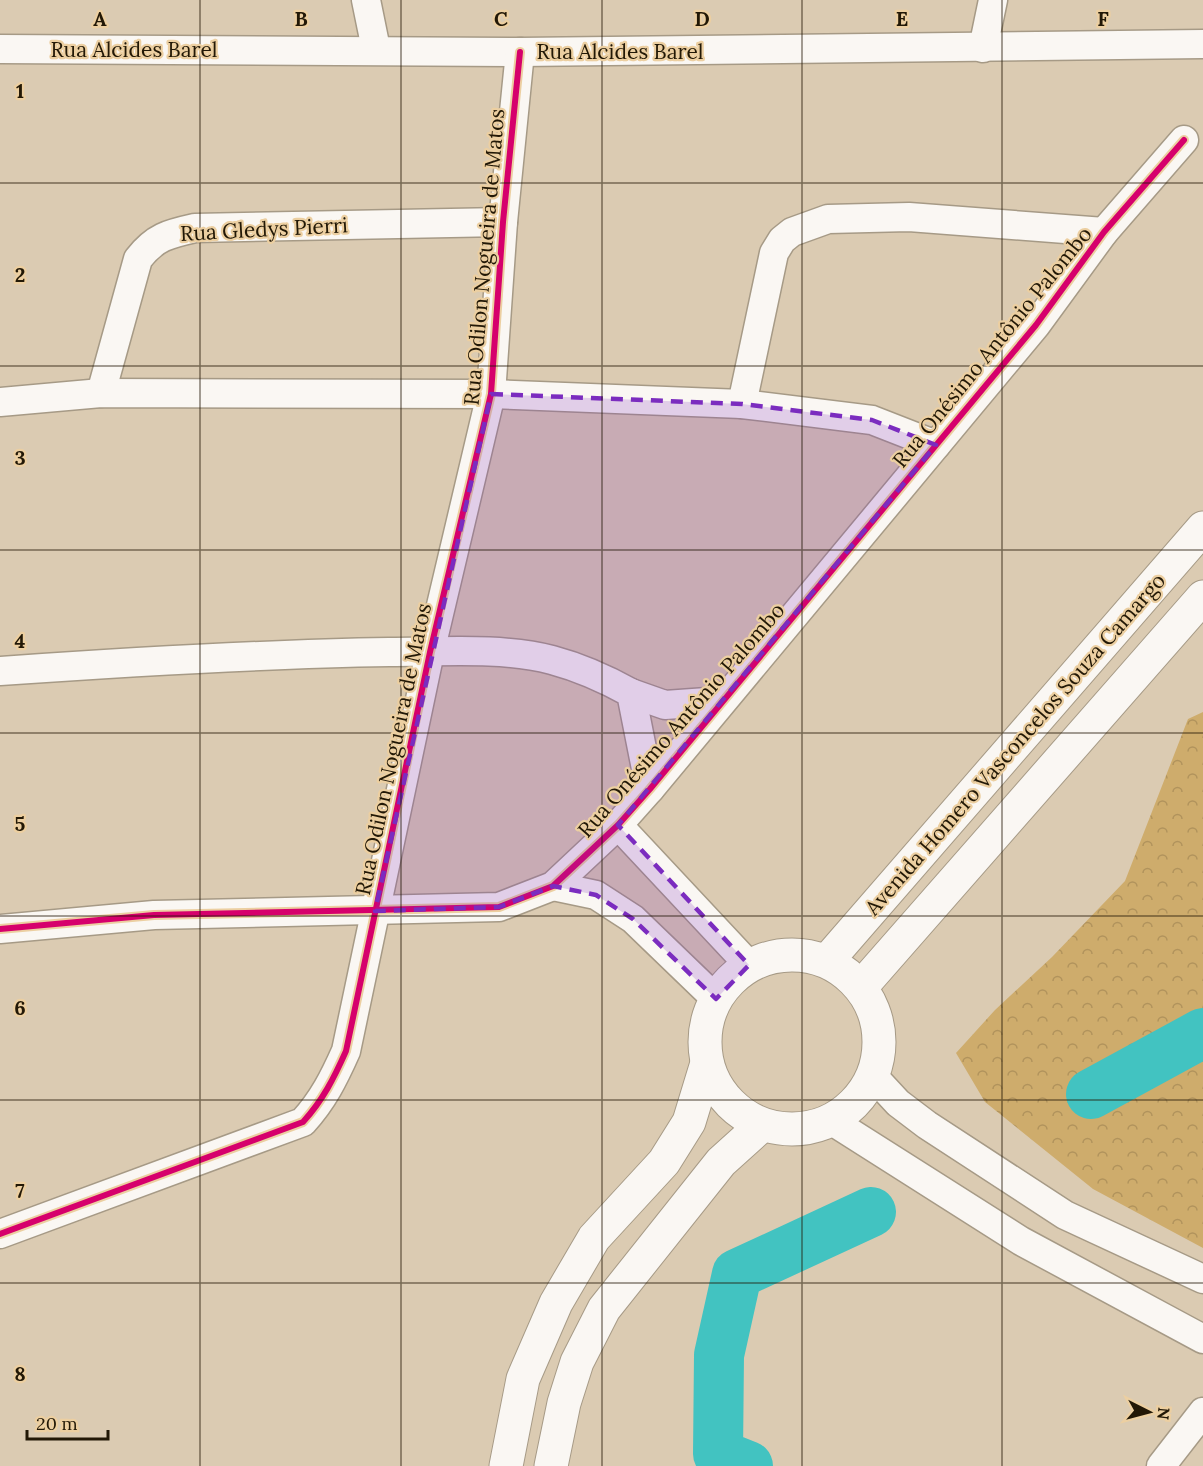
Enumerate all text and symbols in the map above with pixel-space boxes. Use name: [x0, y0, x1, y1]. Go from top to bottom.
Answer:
text: A: [93, 6, 107, 31]
text: B: [294, 6, 308, 31]
text: C: [494, 6, 508, 31]
text: D: [694, 6, 710, 31]
text: E: [896, 6, 908, 31]
text: F: [1097, 6, 1109, 31]
street label: Rua Alcides Barel: [50, 36, 218, 63]
street label: Rua Alcides Barel: [536, 38, 704, 65]
text: 1: [16, 78, 24, 103]
street label: Rua Odilon Nogueira de Matos: [458, 108, 510, 406]
street label: Rua Gledys Pierri: [179, 211, 349, 247]
street label: Rua Onésimo Antônio Palombo: [886, 221, 1098, 473]
text: 2: [15, 262, 25, 287]
text: 3: [14, 445, 26, 470]
street label: Avenida Homero Vasconcelos Souza Camargo: [858, 567, 1171, 921]
street label: Rua Onésimo Antônio Palombo: [572, 597, 790, 843]
street label: Rua Odilon Nogueira de Matos: [349, 601, 437, 897]
text: 4: [15, 628, 26, 653]
text: 5: [15, 811, 26, 836]
text: 6: [14, 995, 26, 1020]
text: 7: [15, 1178, 25, 1203]
text: 8: [14, 1361, 26, 1386]
north arrow: [1119, 1382, 1179, 1442]
scale bar: [27, 1403, 108, 1441]
text: N: [1153, 1406, 1175, 1421]
text: 20 m: [36, 1412, 78, 1435]

